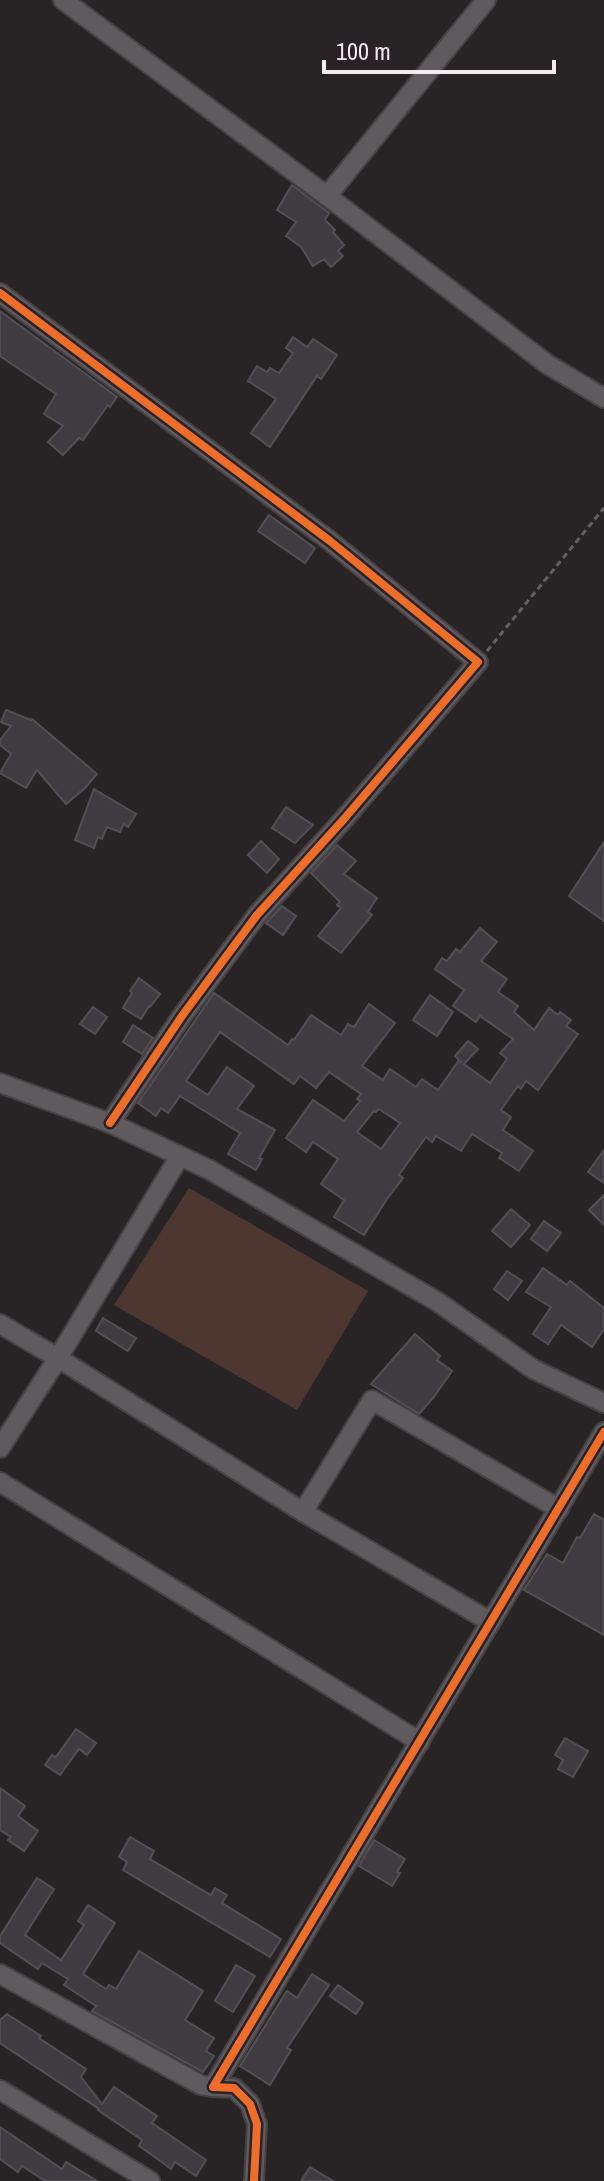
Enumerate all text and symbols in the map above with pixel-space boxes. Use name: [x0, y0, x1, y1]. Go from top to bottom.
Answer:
scale bar: [324, 24, 554, 74]
text: 100 m: [336, 35, 391, 67]

